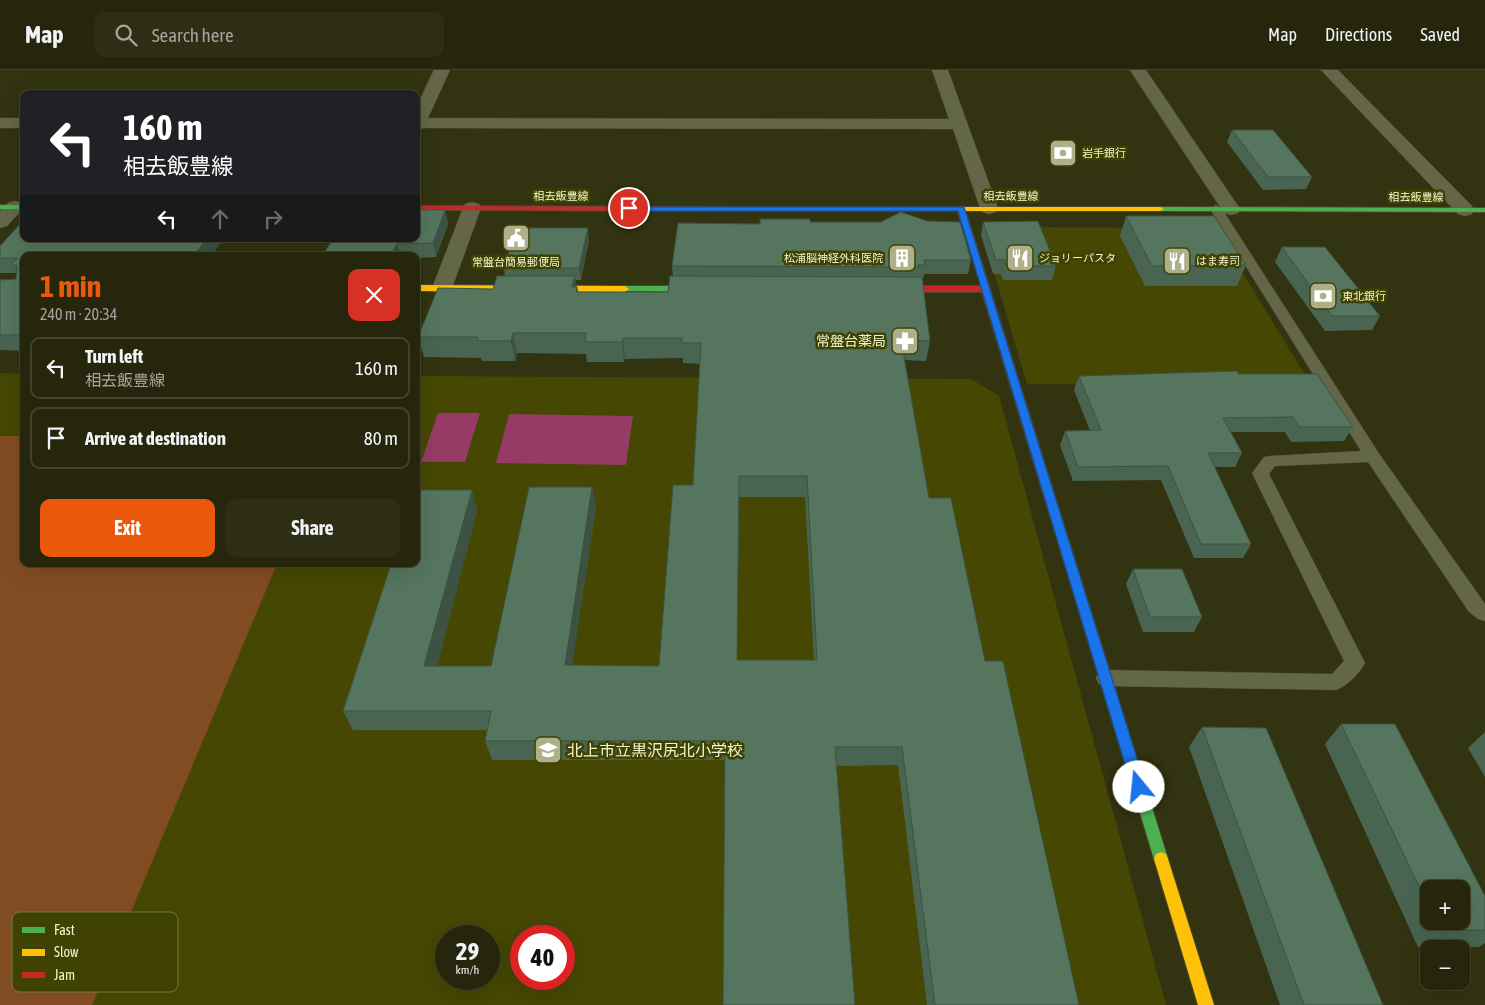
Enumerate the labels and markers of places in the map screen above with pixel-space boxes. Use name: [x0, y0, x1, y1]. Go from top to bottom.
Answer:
bank icon: 岩手銀行: [1048, 138, 1078, 168]
place label: 岩手銀行: [1082, 147, 1126, 159]
pin: [608, 187, 650, 229]
public building icon: 常盤台簡易郵便局: [501, 223, 531, 253]
building icon: 松浦脳神経外科医院: [887, 243, 917, 273]
restaurant icon: ジョリーパスタ: [1005, 243, 1035, 273]
restaurant icon: はま寿司: [1162, 246, 1192, 276]
place label: 松浦脳神経外科医院: [784, 252, 883, 264]
place label: ジョリーパスタ: [1039, 252, 1116, 264]
place label: はま寿司: [1196, 255, 1240, 267]
place label: 常盤台簡易郵便局: [472, 256, 560, 268]
bank icon: 東北銀行: [1308, 281, 1338, 311]
place label: 東北銀行: [1342, 290, 1386, 302]
pharmacy icon: 常盤台薬局: [890, 326, 920, 356]
place label: 常盤台薬局: [816, 333, 886, 349]
school or university icon: 北上市立黒沢尻北小学校: [533, 735, 563, 765]
place label: 北上市立黒沢尻北小学校: [567, 741, 743, 759]

